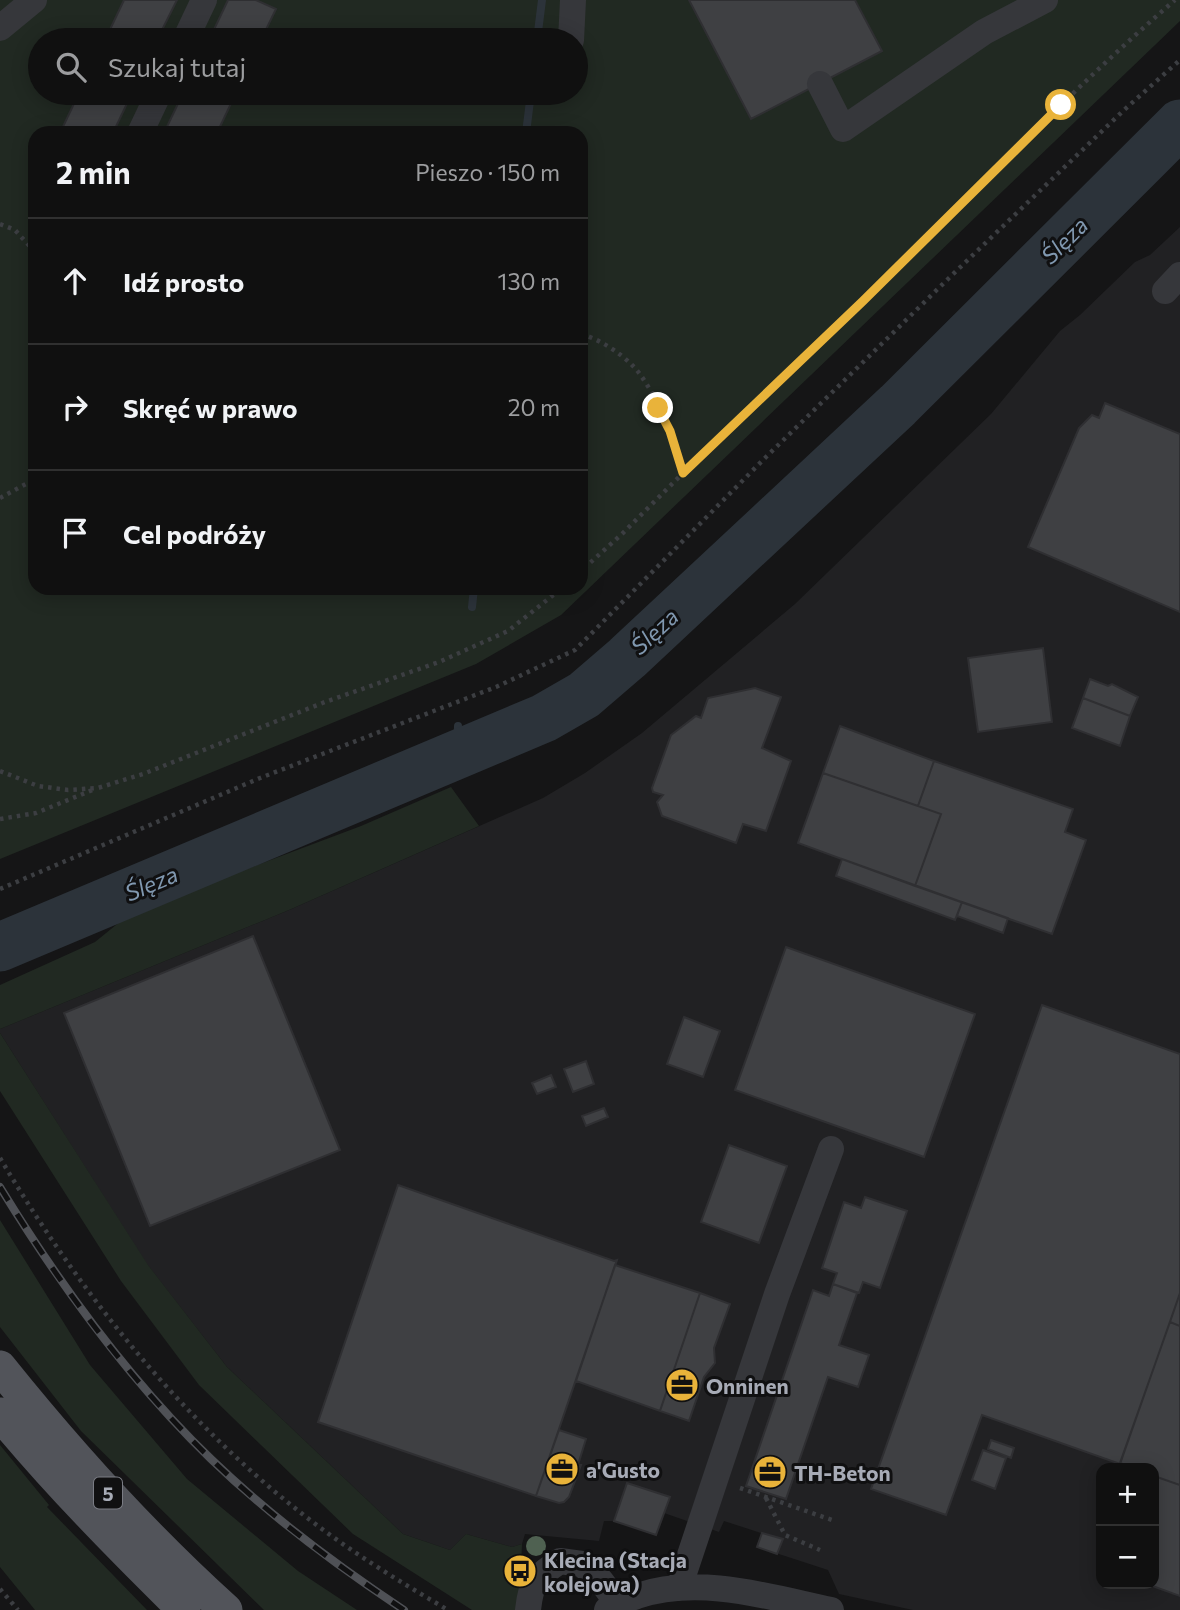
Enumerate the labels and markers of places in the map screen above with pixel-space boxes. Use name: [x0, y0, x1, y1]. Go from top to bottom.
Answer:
office icon: Onninen: [663, 1366, 701, 1404]
place label: Onninen: [706, 1373, 789, 1398]
office icon: a'Gusto: [543, 1450, 581, 1488]
office icon: TH-Beton: [751, 1453, 789, 1491]
place label: a'Gusto: [586, 1457, 660, 1482]
place label: TH-Beton: [794, 1460, 891, 1485]
place label: Klecina (Stacja kolejowa): [544, 1547, 687, 1596]
bus stop icon: Klecina (Stacja kolejowa): [501, 1552, 539, 1590]

